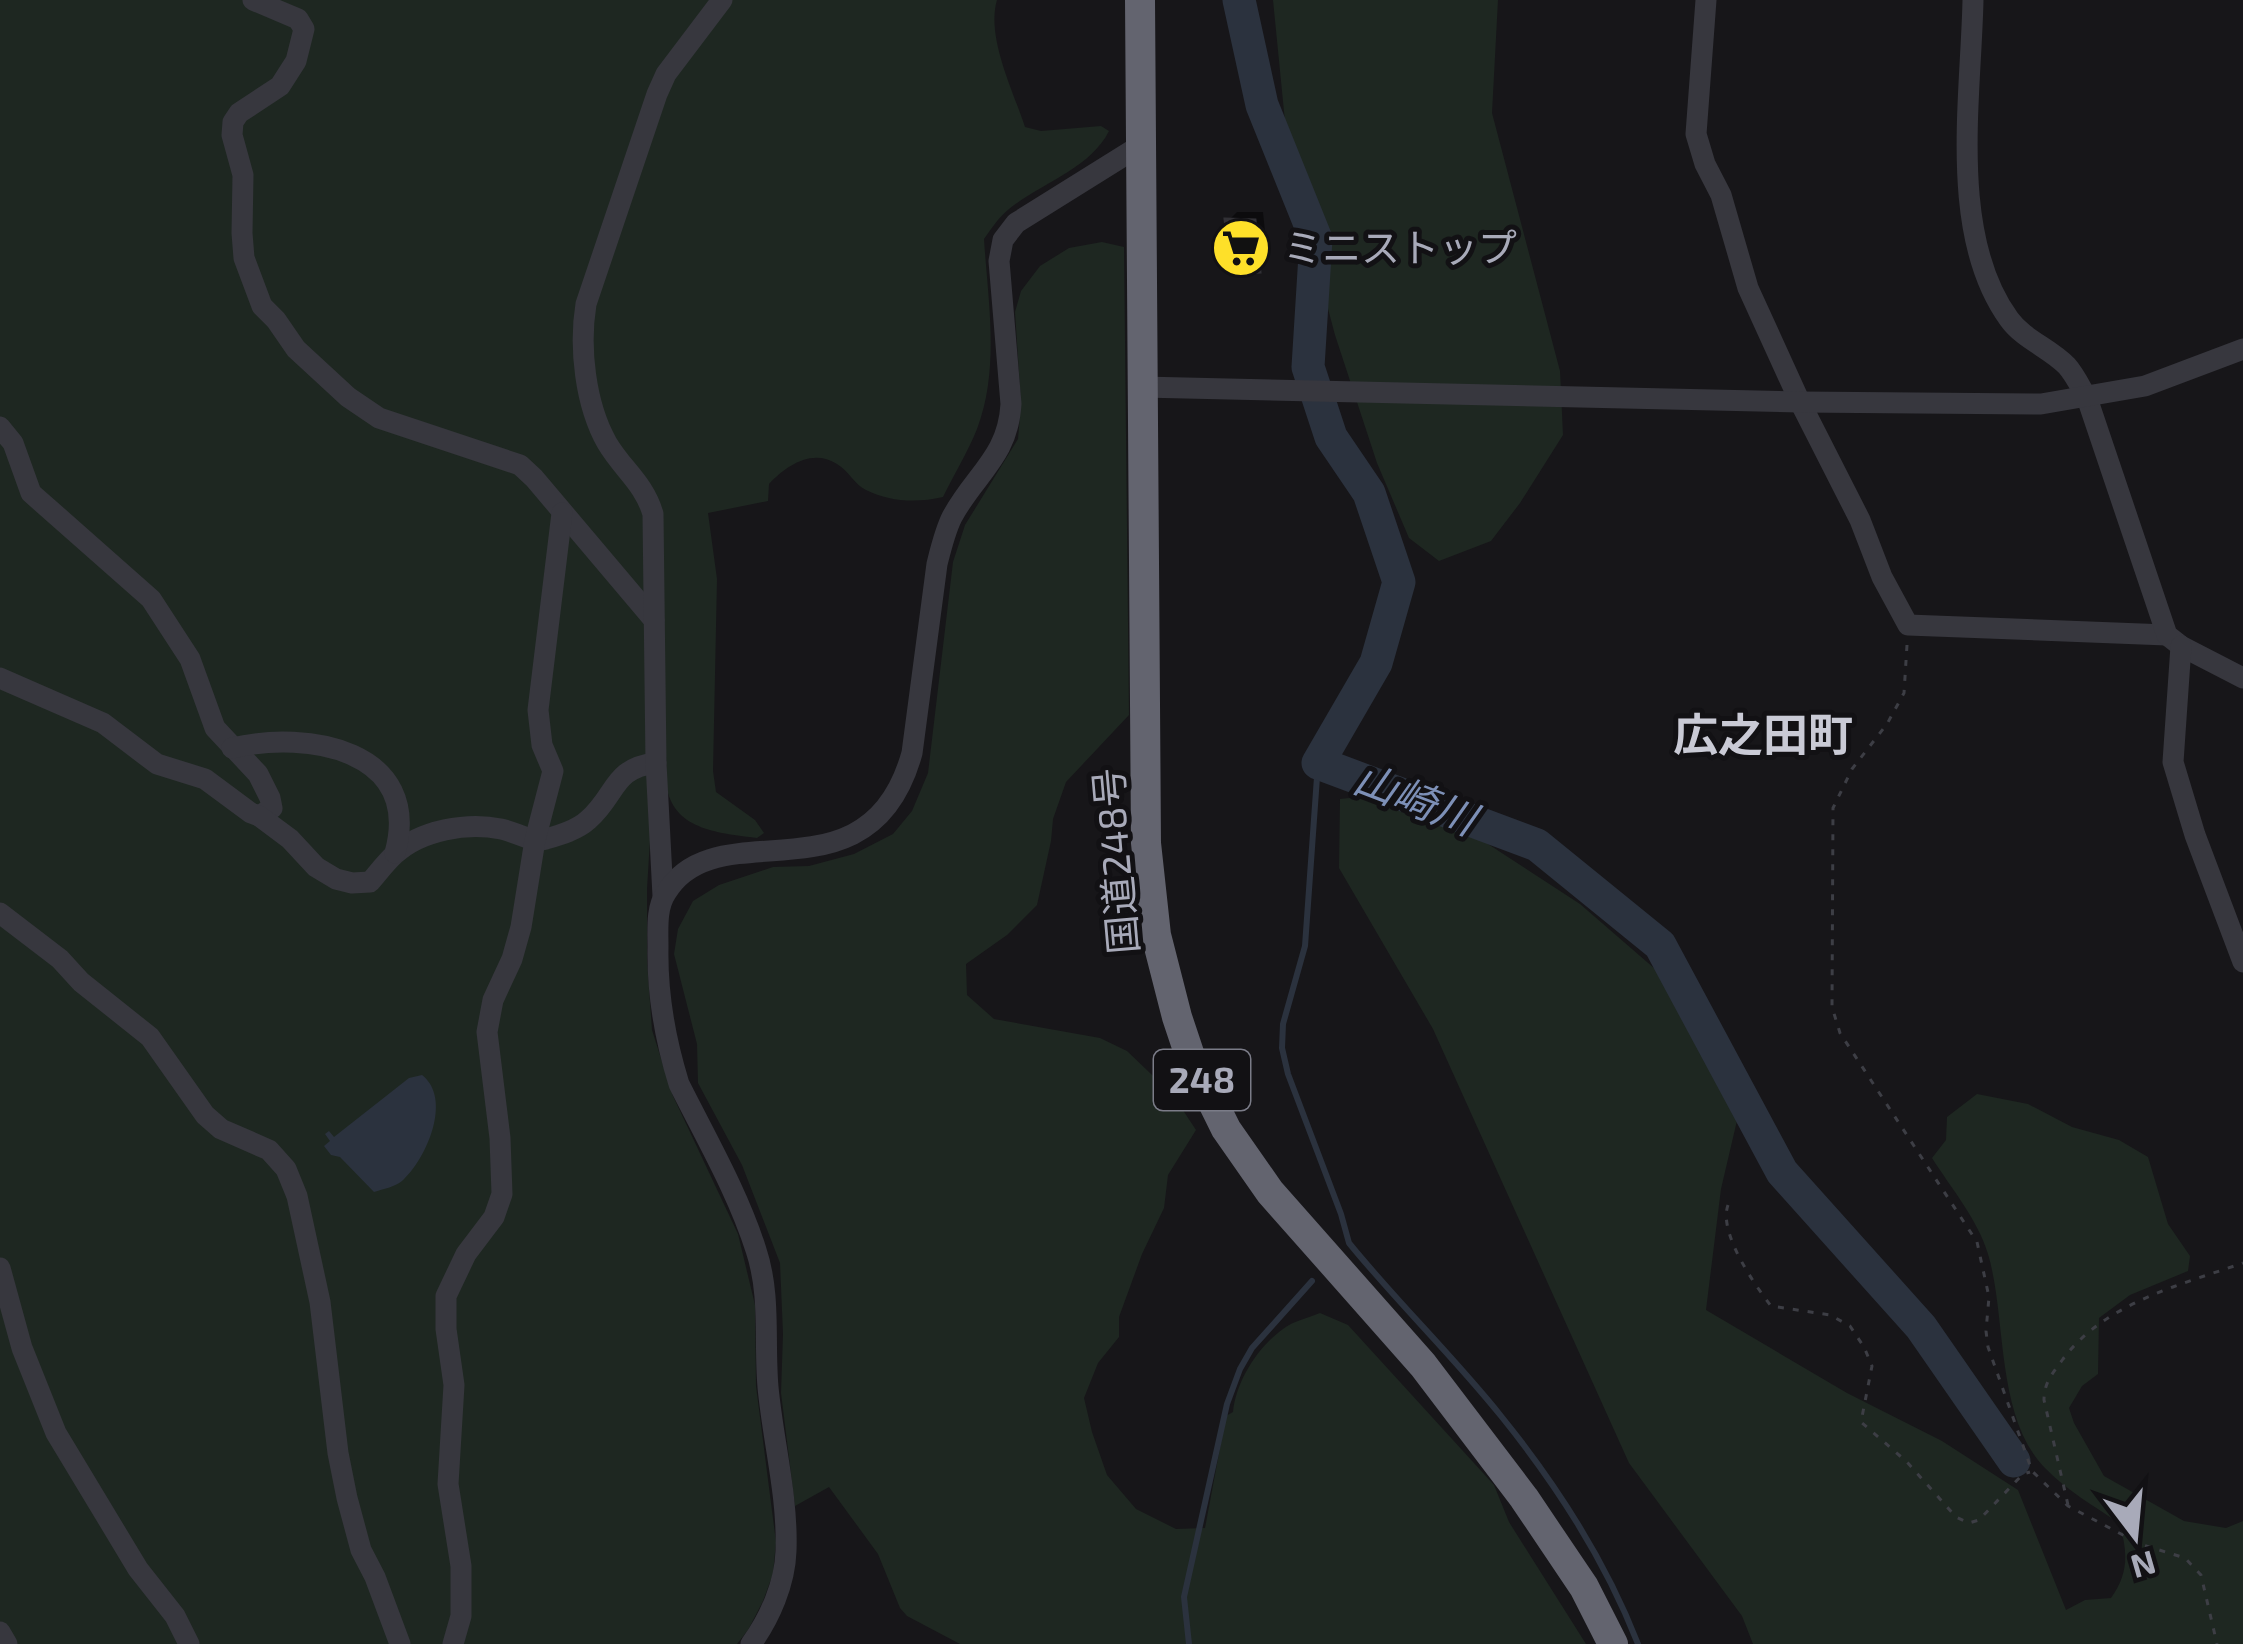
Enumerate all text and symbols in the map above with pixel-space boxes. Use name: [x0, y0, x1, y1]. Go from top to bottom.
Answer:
supermarket icon: ミニストップ: [1210, 217, 1272, 279]
place label: ミニストップ: [1283, 223, 1517, 270]
district label: 広之田町: [1673, 706, 1853, 760]
water label: 山崎川: [1348, 751, 1487, 844]
street label: 国道248号: [1083, 766, 1146, 956]
road number: 248: [1154, 1050, 1250, 1110]
north arrow: [2075, 1476, 2195, 1596]
text: N: [2127, 1543, 2161, 1588]

